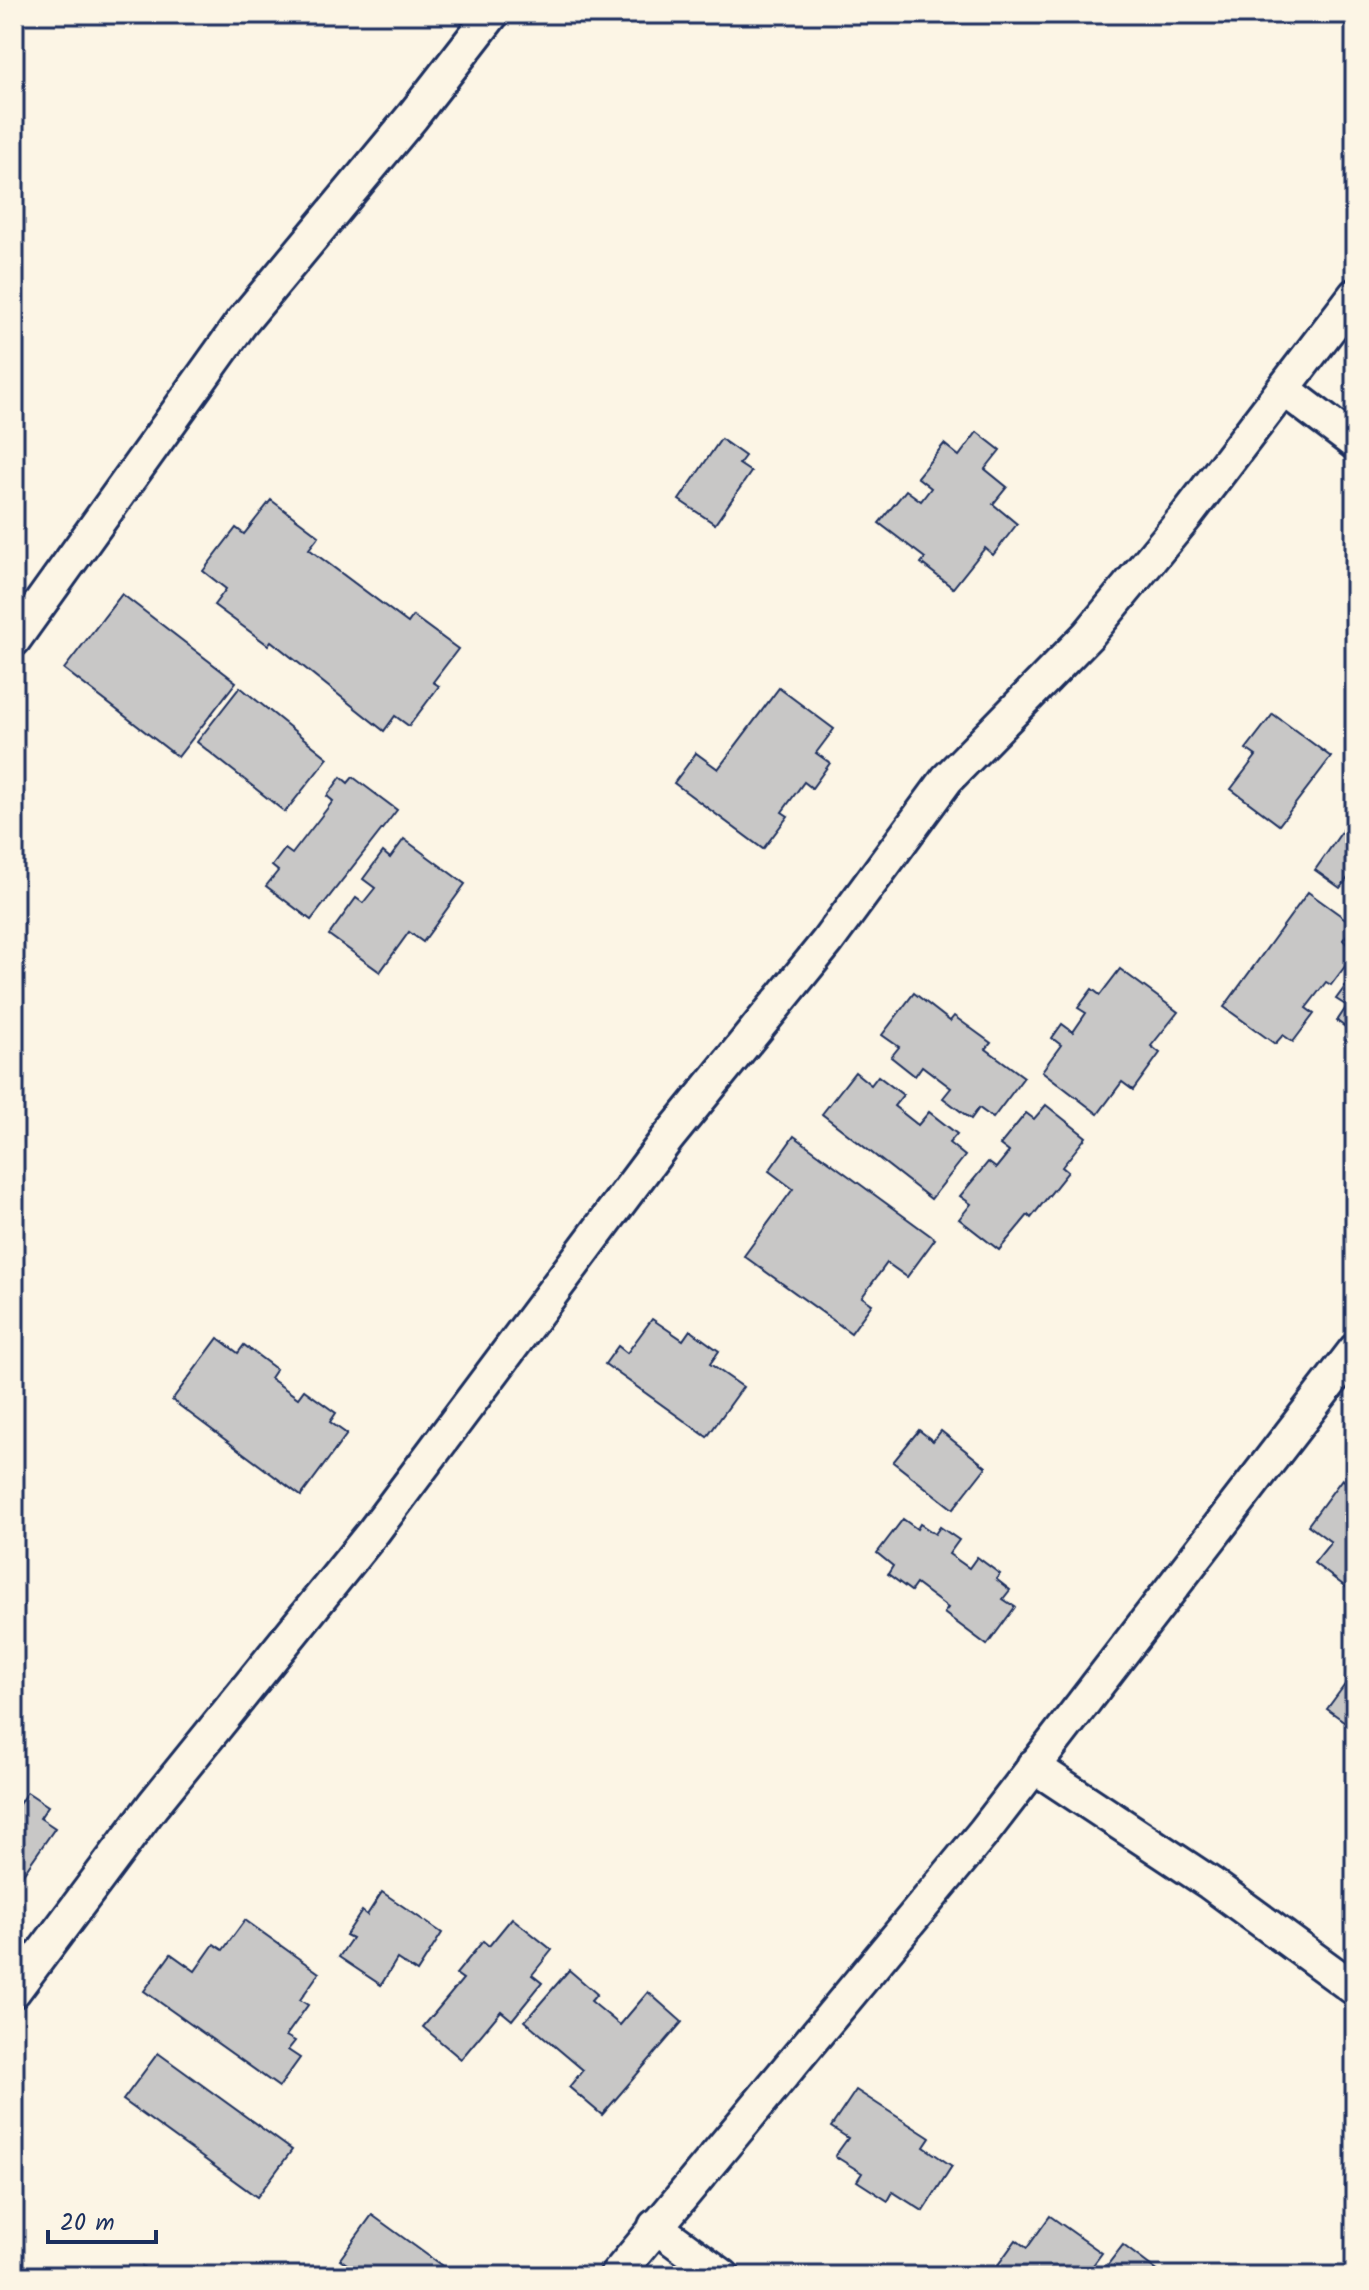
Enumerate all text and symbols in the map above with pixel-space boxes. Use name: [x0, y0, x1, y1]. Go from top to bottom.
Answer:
scale bar: [48, 2194, 156, 2244]
text: 20 m: [60, 2204, 115, 2243]

